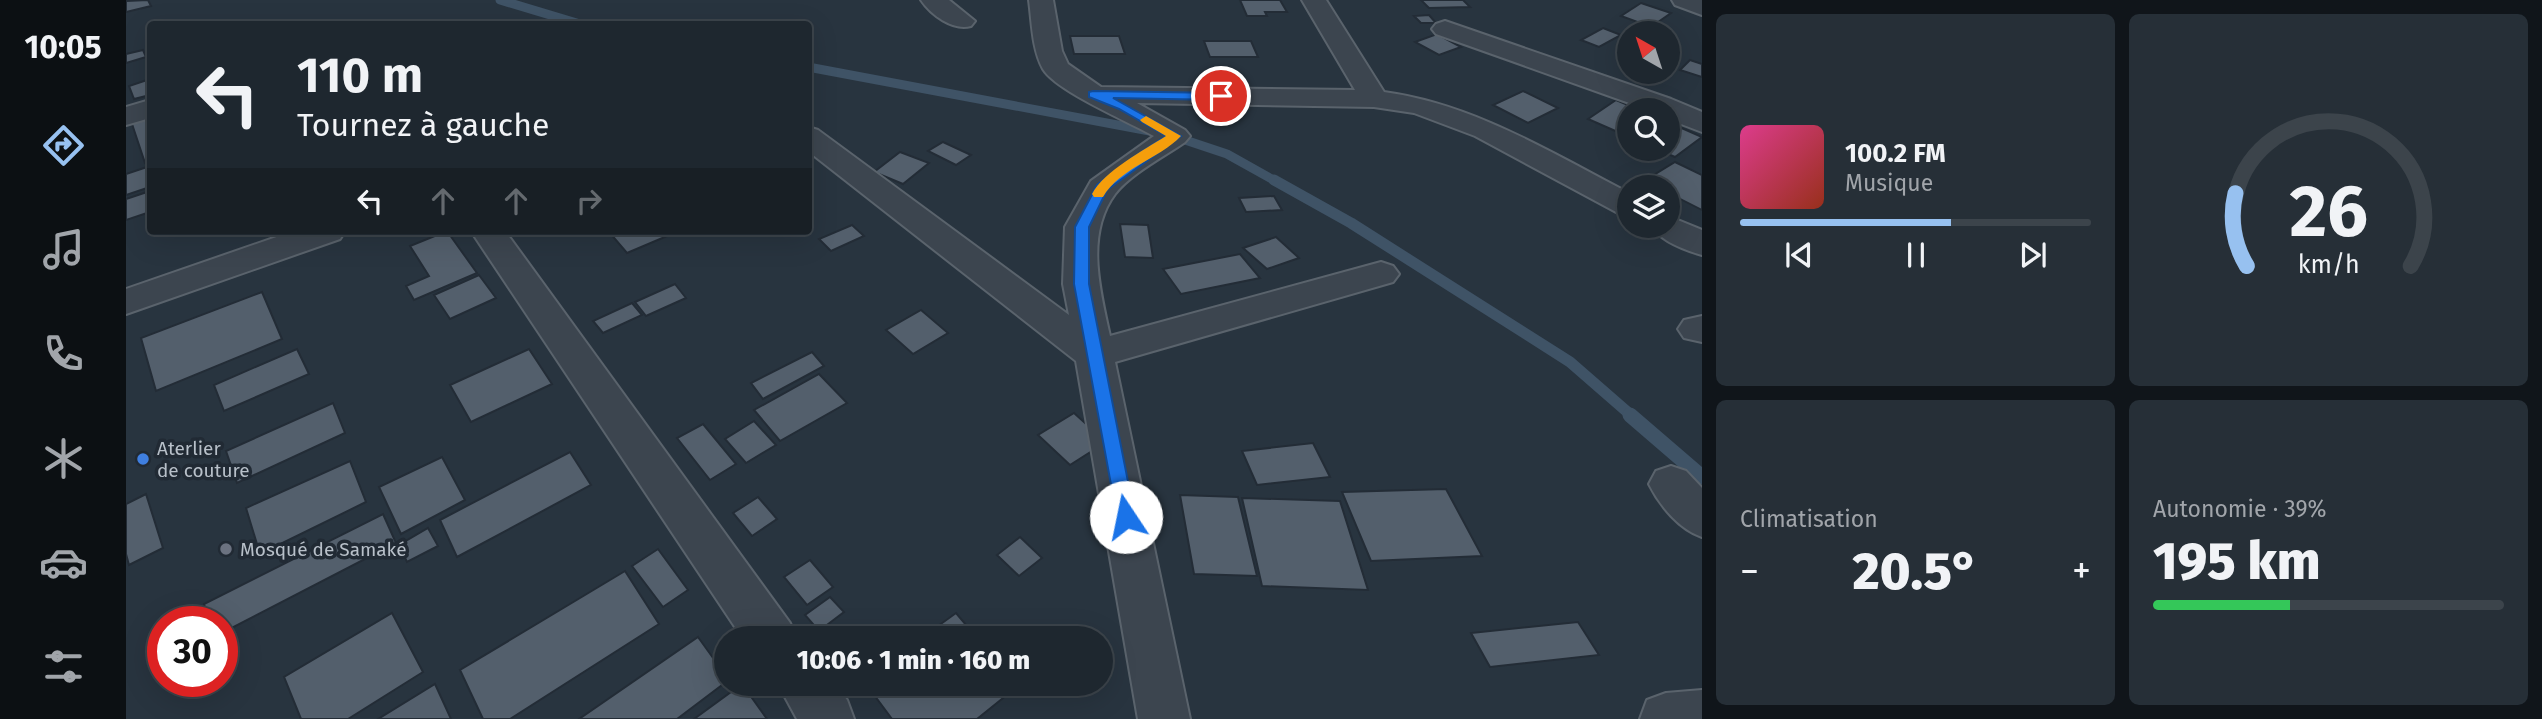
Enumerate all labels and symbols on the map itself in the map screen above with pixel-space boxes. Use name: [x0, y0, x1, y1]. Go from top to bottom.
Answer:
north arrow: [1617, 21, 1680, 84]
pin: [1191, 66, 1251, 126]
place label: Aterlier de couture: [157, 437, 250, 482]
marker: Aterlier de couture: [135, 451, 151, 467]
position arrow: [1089, 480, 1163, 554]
place label: Mosqué de Samaké: [240, 538, 407, 561]
marker: Mosqué de Samaké: [218, 541, 234, 557]
speed limit sign: 30: [147, 606, 238, 697]

